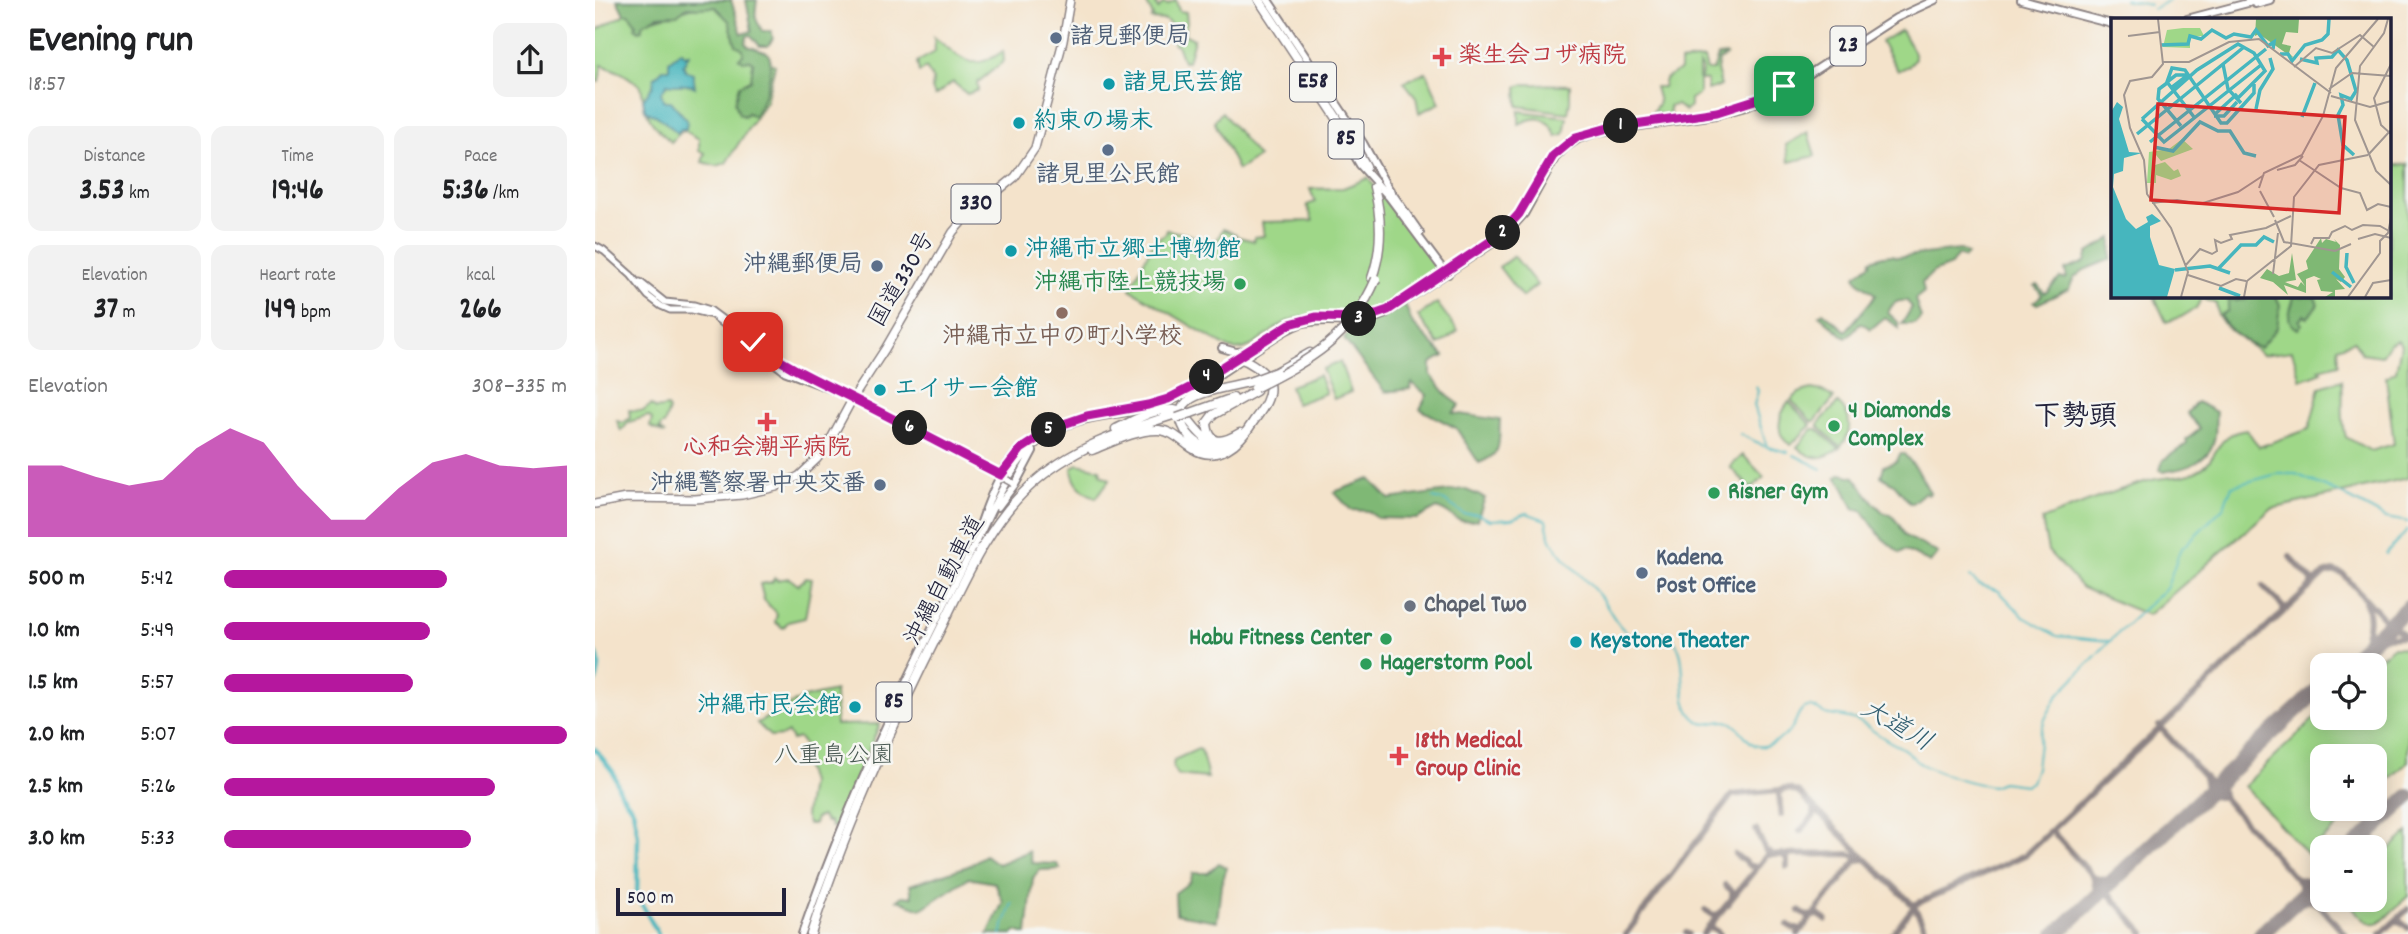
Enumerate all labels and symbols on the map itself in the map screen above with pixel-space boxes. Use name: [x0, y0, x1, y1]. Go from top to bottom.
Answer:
inset map: [2111, 18, 2391, 298]
place label: 諸見郵便局: [1070, 21, 1190, 55]
road number: 23: [1831, 26, 1865, 66]
marker: 諸見郵便局: [1048, 30, 1064, 46]
place label: 楽生会コザ病院: [1458, 40, 1626, 74]
marker: 楽生会コザ病院: [1432, 47, 1452, 67]
pin: [1754, 56, 1814, 116]
road number: E58: [1290, 62, 1336, 102]
place label: 諸見民芸館: [1123, 67, 1243, 101]
marker: 諸見民芸館: [1101, 76, 1117, 92]
place label: 約束の場末: [1033, 106, 1153, 140]
pin: 1: [1604, 108, 1639, 144]
marker: 約束の場末: [1011, 115, 1027, 131]
road number: 85: [1329, 120, 1363, 158]
marker: 諸見里公民館: [1100, 142, 1116, 158]
place label: 諸見里公民館: [1036, 159, 1180, 193]
road number: 330: [951, 184, 1001, 224]
pin: 2: [1485, 216, 1521, 250]
street label: 国道330号: [862, 225, 944, 335]
place label: 沖縄市立郷土博物館: [1025, 234, 1241, 268]
marker: 沖縄市立郷土博物館: [1003, 243, 1019, 259]
place label: 沖縄郵便局: [743, 249, 863, 283]
marker: 沖縄郵便局: [869, 258, 885, 274]
place label: 沖縄市陸上競技場: [1034, 267, 1226, 301]
marker: 沖縄市陸上競技場: [1232, 276, 1248, 292]
pin: 3: [1341, 302, 1377, 336]
marker: 沖縄市立中の町小学校: [1054, 305, 1070, 321]
pin: [723, 312, 783, 372]
place label: 沖縄市立中の町小学校: [942, 321, 1182, 355]
pin: 4: [1189, 360, 1225, 394]
place label: エイサー会館: [894, 373, 1038, 407]
marker: エイサー会館: [872, 382, 888, 398]
place label: 4 Diamonds Complex: [1848, 395, 1951, 457]
district label: 下勢頭: [2033, 399, 2117, 439]
pin: 6: [893, 410, 927, 446]
marker: 心和会潮平病院: [757, 412, 777, 432]
pin: 5: [1031, 412, 1067, 448]
marker: 4 Diamonds Complex: [1826, 418, 1842, 434]
place label: 心和会潮平病院: [683, 432, 851, 466]
place label: 沖縄警察署中央交番: [650, 468, 866, 502]
place label: Risner Gym: [1728, 476, 1829, 510]
marker: 沖縄警察署中央交番: [872, 477, 888, 493]
marker: Risner Gym: [1706, 485, 1722, 501]
street label: 沖縄自動車道: [897, 509, 995, 653]
place label: Kadena Post Office: [1656, 542, 1756, 604]
marker: Kadena Post Office: [1634, 565, 1650, 581]
place label: Chapel Two: [1424, 589, 1527, 623]
marker: Chapel Two: [1402, 598, 1418, 614]
place label: Habu Fitness Center: [1189, 622, 1373, 656]
place label: Keystone Theater: [1590, 625, 1750, 659]
marker: Habu Fitness Center: [1378, 631, 1394, 647]
marker: Keystone Theater: [1568, 634, 1584, 650]
place label: Hagerstorm Pool: [1380, 647, 1532, 681]
marker: Hagerstorm Pool: [1358, 656, 1374, 672]
road number: 85: [877, 682, 911, 722]
place label: 沖縄市民会館: [697, 690, 841, 724]
water label: 大道川: [1853, 691, 1939, 763]
marker: 沖縄市民会館: [847, 699, 863, 715]
place label: 18th Medical Group Clinic: [1415, 725, 1522, 787]
park label: 八重島公園: [774, 740, 894, 774]
marker: 18th Medical Group Clinic: [1389, 746, 1409, 766]
scale bar: [616, 885, 786, 917]

